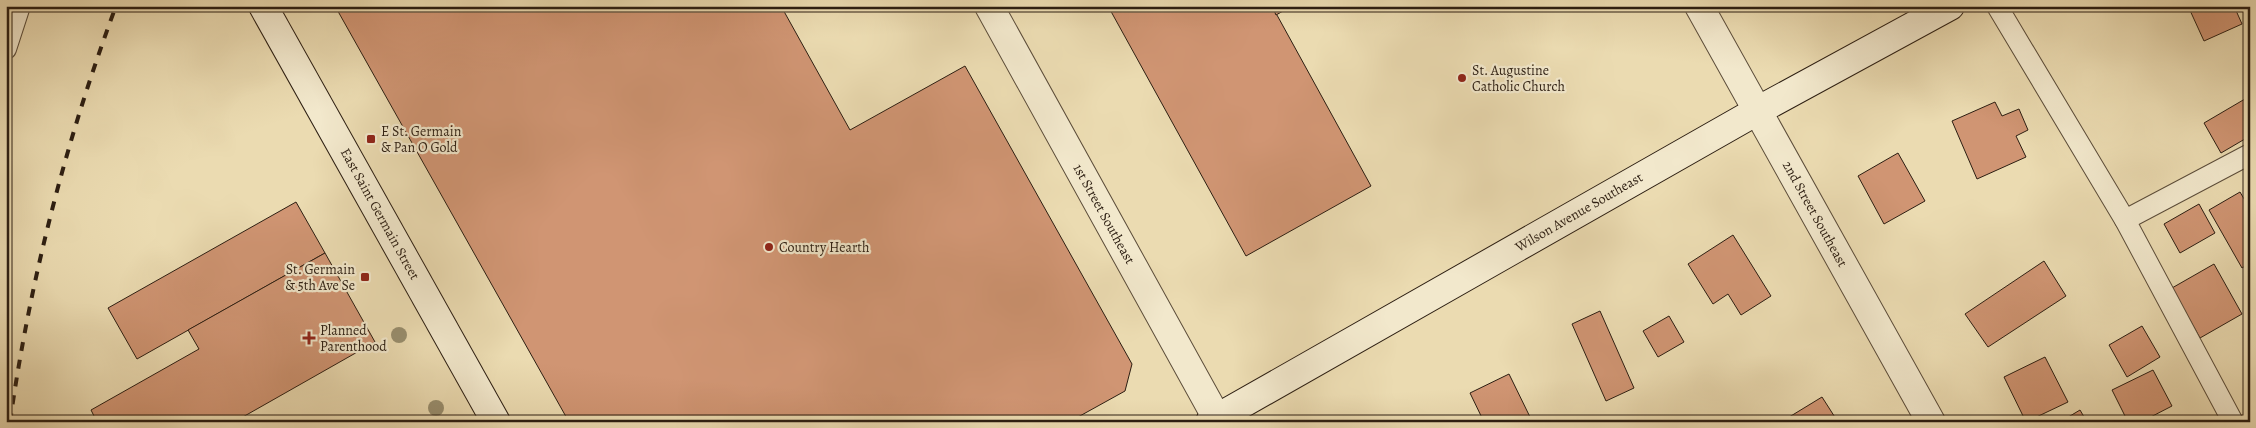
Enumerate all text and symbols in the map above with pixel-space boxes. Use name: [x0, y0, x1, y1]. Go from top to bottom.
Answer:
place label: St. Augustine Catholic Church: [1472, 61, 1565, 96]
marker: St. Augustine Catholic Church: [1456, 72, 1468, 84]
place label: E St. Germain & Pan O Gold: [381, 122, 462, 157]
marker: E St. Germain & Pan O Gold: [365, 133, 377, 145]
street label: East Saint Germain Street: [336, 145, 424, 284]
street label: 2nd Street Southeast: [1778, 158, 1852, 271]
street label: 1st Street Southeast: [1069, 160, 1140, 268]
street label: Wilson Avenue Southeast: [1511, 168, 1647, 257]
place label: Country Hearth: [779, 238, 870, 257]
marker: Country Hearth: [763, 241, 775, 253]
place label: St. Germain & 5th Ave Se: [285, 260, 355, 295]
marker: St. Germain & 5th Ave Se: [359, 271, 371, 283]
place label: Planned Parenthood: [320, 321, 387, 356]
marker: Planned Parenthood: [302, 331, 316, 345]

